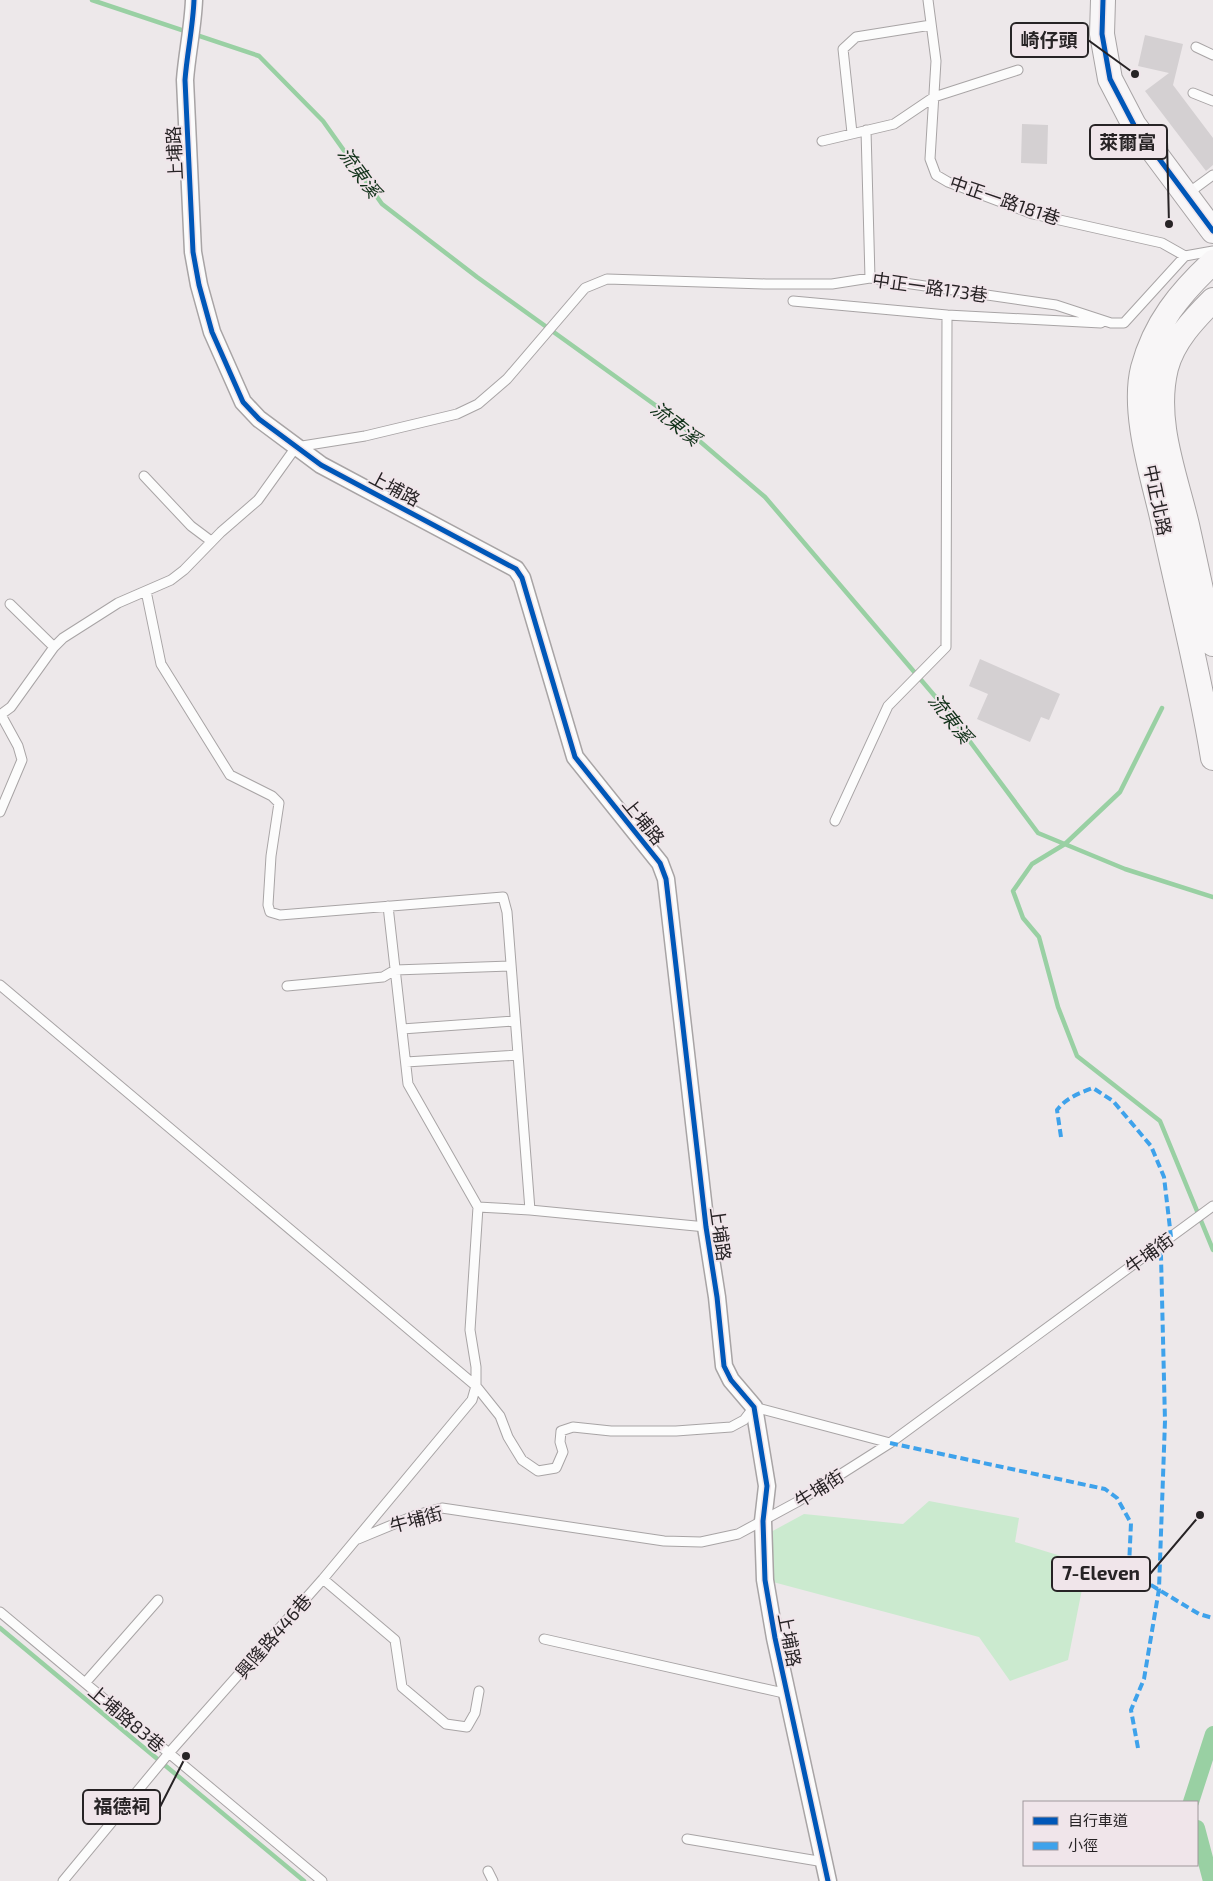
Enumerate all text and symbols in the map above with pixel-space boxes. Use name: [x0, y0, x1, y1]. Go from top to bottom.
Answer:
callout: 崎仔頭: [1011, 23, 1088, 57]
text: 崎仔頭: [1020, 28, 1078, 51]
street label: 上埔路: [162, 125, 186, 181]
callout: 萊爾富: [1090, 125, 1167, 159]
text: 萊爾富: [1099, 130, 1157, 153]
water label: 流東溪: [334, 142, 388, 204]
street label: 中正一路181巷: [947, 171, 1063, 229]
street label: 中正一路173巷: [871, 268, 989, 306]
water label: 流東溪: [647, 396, 708, 452]
street label: 中正北路: [1140, 462, 1176, 538]
street label: 上埔路: [366, 466, 424, 510]
water label: 流東溪: [924, 688, 979, 750]
street label: 上埔路: [618, 793, 670, 849]
street label: 上埔路: [706, 1206, 736, 1262]
street label: 牛埔街: [1121, 1228, 1177, 1278]
street label: 牛埔街: [790, 1464, 848, 1512]
street label: 牛埔街: [387, 1501, 445, 1537]
callout: 7-Eleven: [1052, 1557, 1150, 1591]
text: 7-Eleven: [1062, 1561, 1140, 1584]
street label: 興隆路446巷: [230, 1589, 316, 1683]
street label: 上埔路: [774, 1611, 806, 1669]
street label: 上埔路83巷: [84, 1680, 170, 1756]
callout: 福德祠: [83, 1790, 160, 1824]
text: 福德祠: [93, 1794, 151, 1817]
legend: [1023, 1801, 1198, 1866]
text: 自行車道: [1068, 1811, 1128, 1829]
text: 小徑: [1068, 1836, 1098, 1854]

